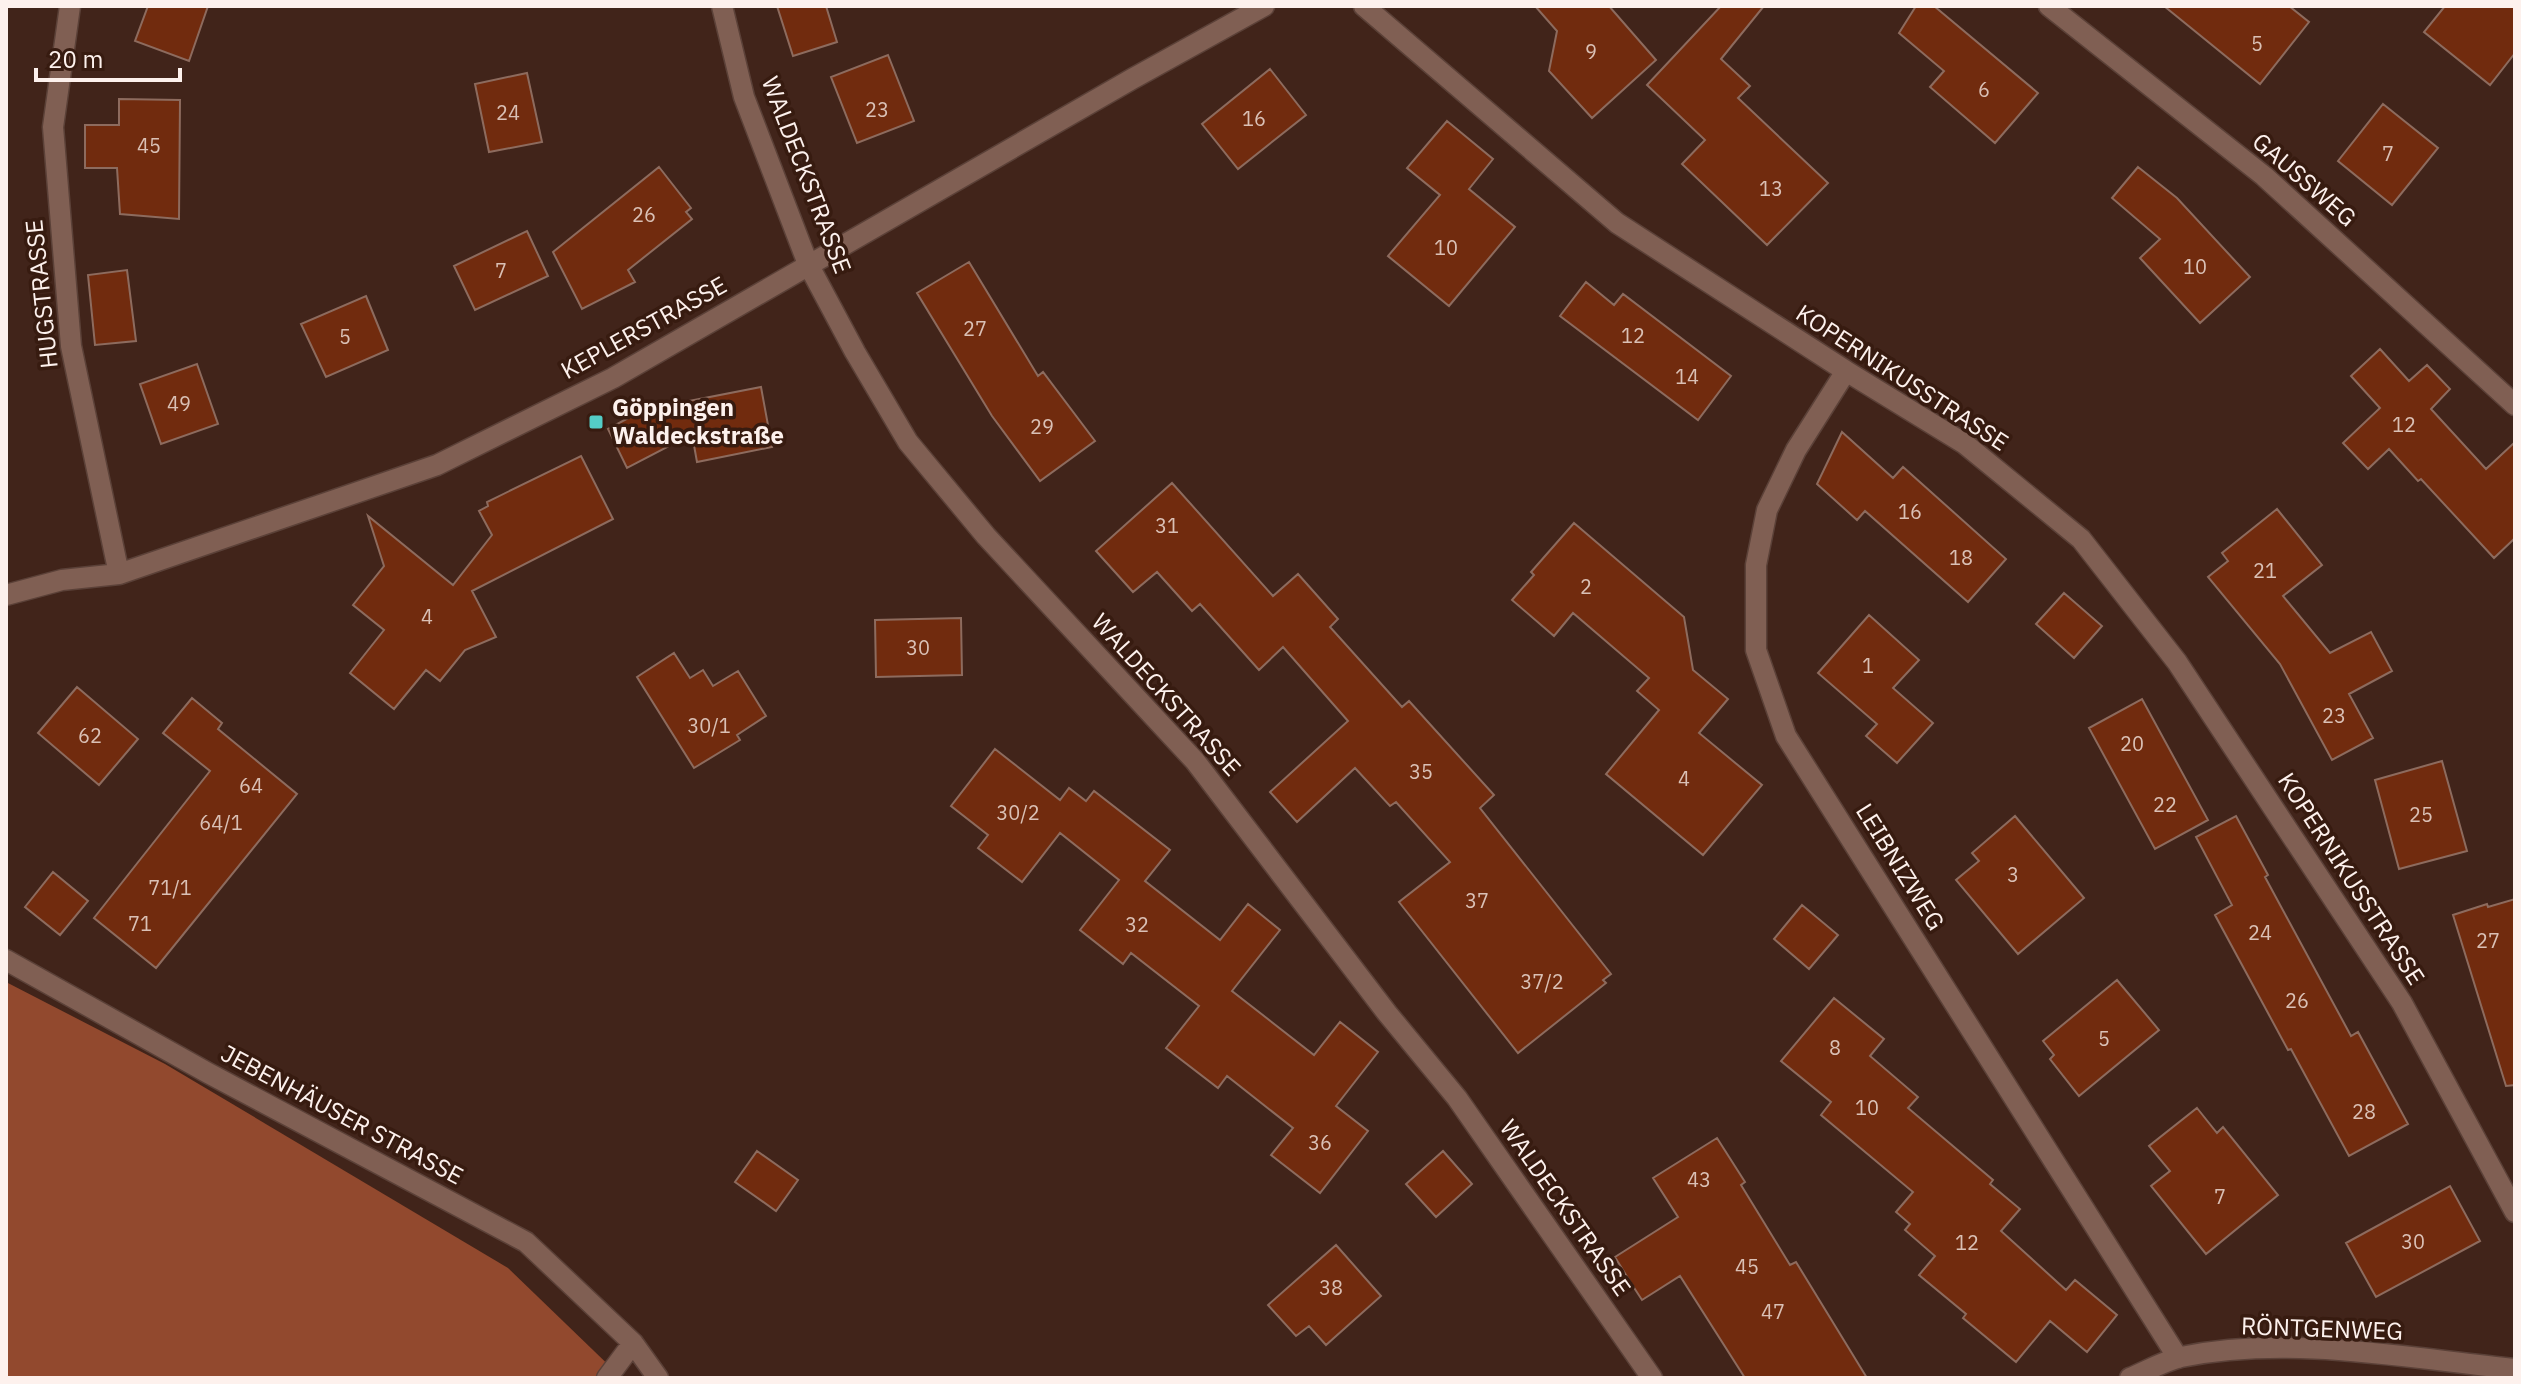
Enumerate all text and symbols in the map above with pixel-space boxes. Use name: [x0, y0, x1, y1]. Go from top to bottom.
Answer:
house number: 5: [2251, 30, 2263, 57]
scale bar: [36, 32, 180, 82]
house number: 9: [1585, 38, 1597, 65]
text: 20 m: [48, 43, 103, 75]
street label: WALDECKSTRASSE: [755, 72, 859, 278]
house number: 6: [1978, 76, 1990, 103]
house number: 23: [865, 96, 889, 123]
house number: 24: [496, 99, 520, 126]
house number: 16: [1242, 105, 1266, 132]
street label: GAUSSWEG: [2246, 125, 2363, 233]
house number: 45: [137, 132, 161, 159]
house number: 7: [2382, 140, 2394, 167]
house number: 13: [1759, 175, 1783, 202]
house number: 26: [632, 201, 656, 228]
street label: HUGSTRASSE: [17, 218, 65, 370]
house number: 10: [1434, 234, 1458, 261]
house number: 10: [2183, 253, 2207, 280]
house number: 7: [495, 257, 507, 284]
street label: KEPLERSTRASSE: [555, 268, 732, 386]
street label: KOPERNIKUSSTRASSE: [1790, 296, 2015, 458]
house number: 27: [963, 315, 987, 342]
house number: 12: [1621, 322, 1645, 349]
house number: 5: [339, 323, 351, 350]
house number: 14: [1675, 363, 1699, 390]
house number: 49: [167, 390, 191, 417]
place label: Göppingen Waldeckstraße: [612, 391, 784, 451]
house number: 12: [2392, 411, 2416, 438]
marker: Göppingen Waldeckstraße: [587, 413, 605, 431]
house number: 29: [1030, 413, 1054, 440]
house number: 16: [1898, 498, 1922, 525]
house number: 31: [1155, 512, 1179, 539]
house number: 18: [1949, 544, 1973, 571]
house number: 21: [2253, 557, 2277, 584]
house number: 2: [1580, 573, 1592, 600]
house number: 4: [421, 603, 433, 630]
street label: WALDECKSTRASSE: [1085, 606, 1248, 783]
house number: 30: [906, 634, 930, 661]
house number: 1: [1862, 652, 1874, 679]
house number: 23: [2322, 702, 2346, 729]
house number: 30/1: [687, 712, 731, 739]
house number: 62: [78, 722, 102, 749]
house number: 20: [2120, 730, 2144, 757]
house number: 35: [1409, 758, 1433, 785]
house number: 4: [1678, 765, 1690, 792]
street label: KOPERNIKUSSTRASSE: [2271, 766, 2433, 991]
house number: 64: [239, 772, 263, 799]
house number: 22: [2153, 791, 2177, 818]
street label: LEIBNIZWEG: [1849, 797, 1953, 936]
house number: 30/2: [996, 799, 1040, 826]
house number: 25: [2409, 801, 2433, 828]
house number: 64/1: [199, 809, 243, 836]
house number: 3: [2007, 861, 2019, 888]
house number: 71/1: [148, 874, 192, 901]
house number: 37: [1465, 887, 1489, 914]
house number: 71: [128, 910, 152, 937]
house number: 32: [1125, 911, 1149, 938]
house number: 24: [2248, 919, 2272, 946]
house number: 27: [2476, 927, 2500, 954]
house number: 37/2: [1520, 968, 1564, 995]
house number: 26: [2285, 987, 2309, 1014]
house number: 5: [2098, 1025, 2110, 1052]
house number: 8: [1829, 1034, 1841, 1061]
street label: JEBENHÄUSER STRASSE: [216, 1037, 469, 1192]
house number: 10: [1855, 1094, 1879, 1121]
house number: 28: [2352, 1098, 2376, 1125]
street label: WALDECKSTRASSE: [1493, 1113, 1639, 1302]
house number: 36: [1308, 1129, 1332, 1156]
house number: 43: [1687, 1166, 1711, 1193]
house number: 7: [2214, 1183, 2226, 1210]
house number: 30: [2401, 1228, 2425, 1255]
house number: 12: [1955, 1229, 1979, 1256]
house number: 45: [1735, 1253, 1759, 1280]
house number: 38: [1319, 1274, 1343, 1301]
house number: 47: [1761, 1298, 1785, 1325]
street label: RÖNTGENWEG: [2241, 1309, 2404, 1347]

